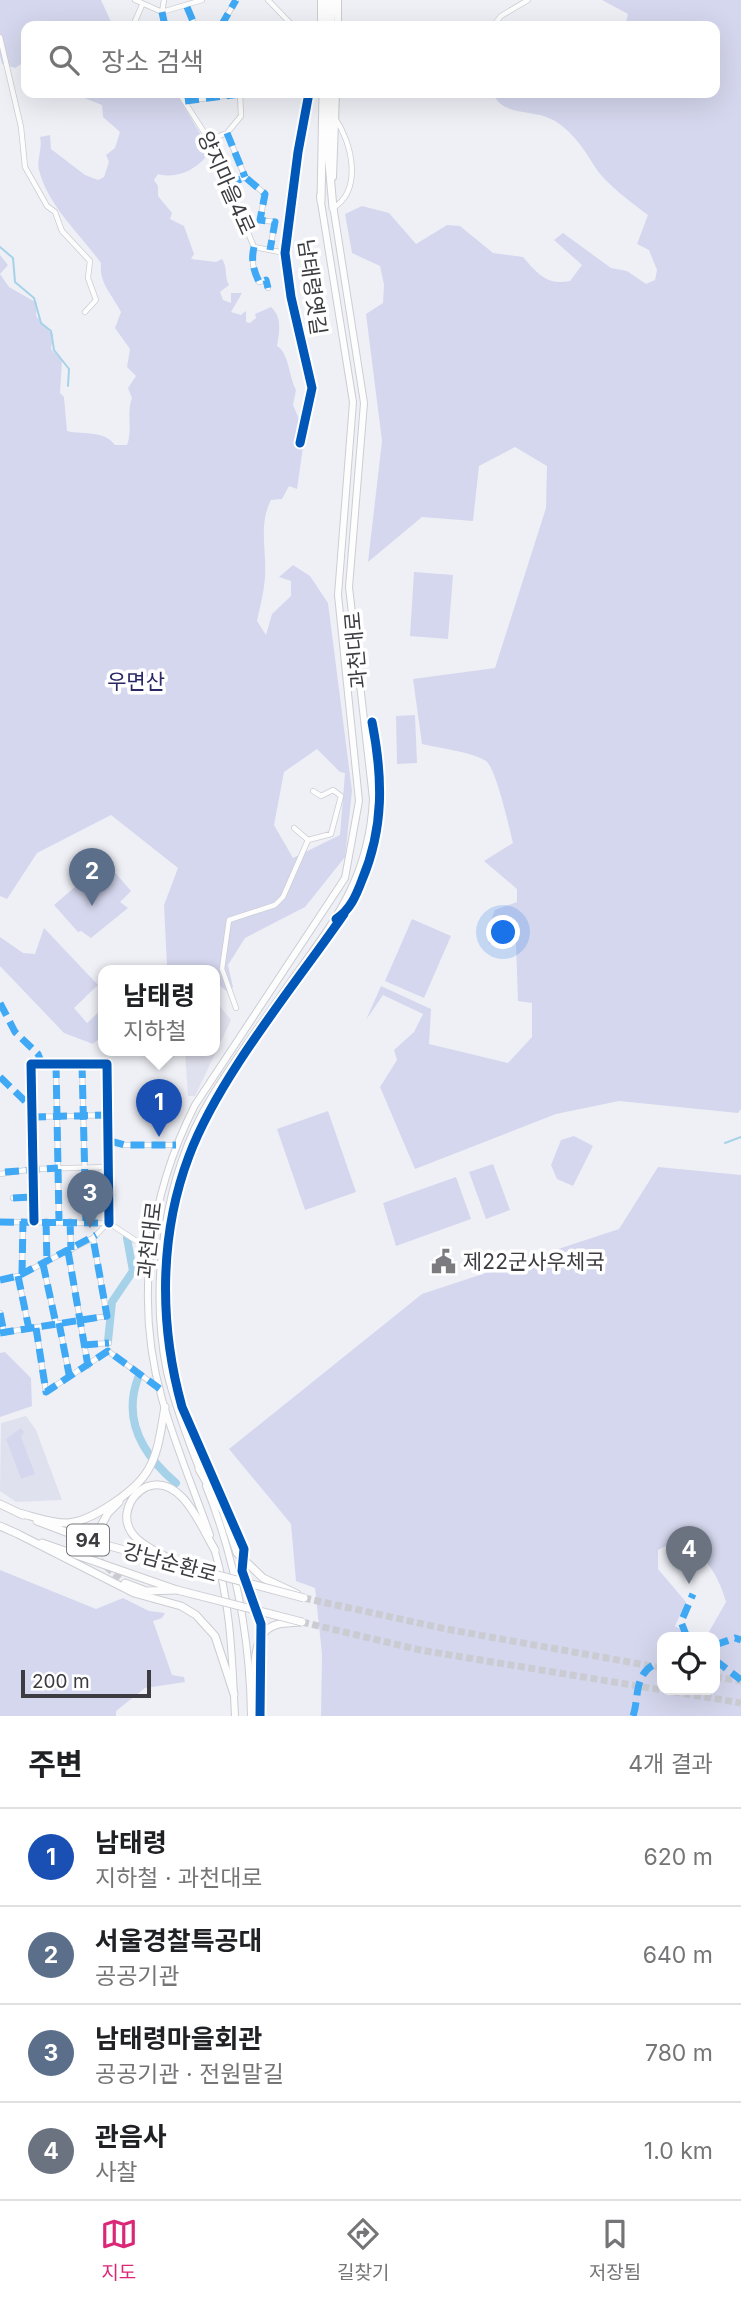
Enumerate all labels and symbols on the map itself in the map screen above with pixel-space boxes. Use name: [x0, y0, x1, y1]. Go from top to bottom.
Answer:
street label: 양지마을4로: [193, 127, 260, 238]
street label: 남태령옛길: [293, 237, 332, 337]
street label: 과천대로: [340, 610, 371, 690]
park label: 우면산: [107, 669, 165, 694]
pin: 2: [69, 848, 115, 906]
your location: [486, 915, 520, 949]
pin: 1: [136, 1079, 182, 1137]
pin: 3: [67, 1170, 113, 1228]
street label: 과천대로: [132, 1200, 167, 1280]
public building icon: 제22군사우체국: [429, 1248, 457, 1276]
place label: 제22군사우체국: [463, 1249, 605, 1274]
road number: 94: [67, 1524, 109, 1556]
pin: 4: [666, 1526, 712, 1584]
street label: 강남순환로: [120, 1538, 220, 1587]
scale bar: [21, 1667, 150, 1699]

